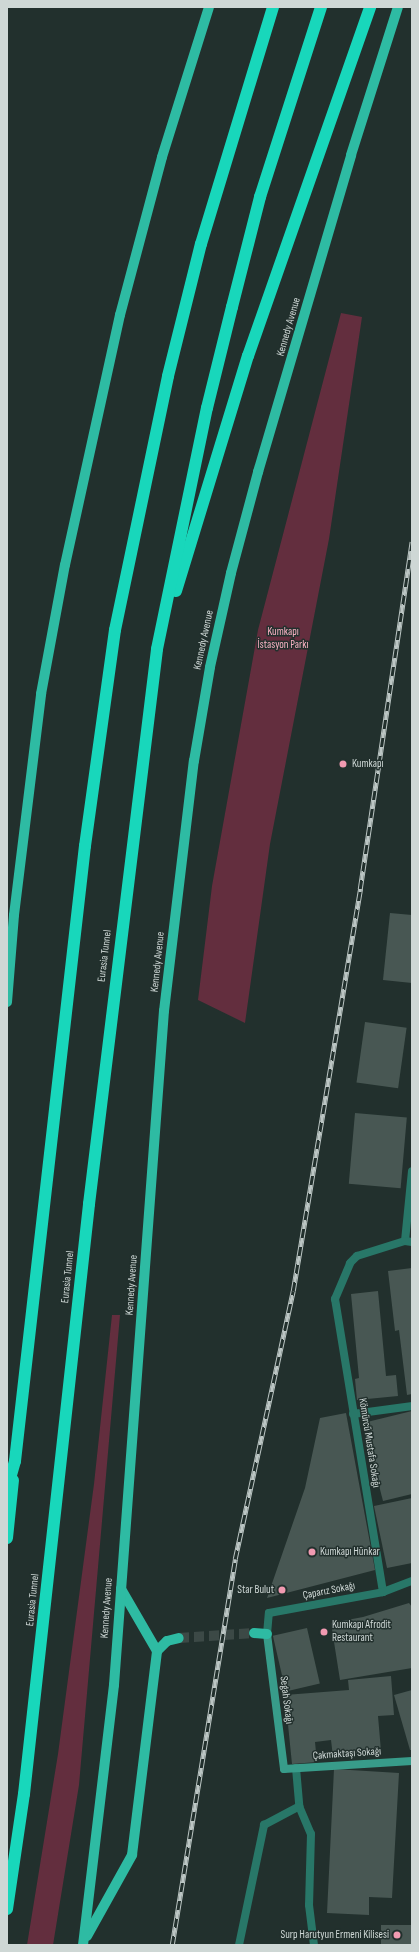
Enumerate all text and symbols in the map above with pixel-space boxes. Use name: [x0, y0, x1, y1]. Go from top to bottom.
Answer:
street label: Kennedy Avenue: [274, 296, 304, 358]
street label: Kennedy Avenue: [191, 609, 217, 671]
park label: Kumkapı İstasyon Parkı: [258, 626, 308, 652]
place label: Kumkapı: [352, 757, 384, 771]
marker: Kumkapı: [337, 758, 349, 770]
street label: Eurasia Tunnel: [95, 929, 115, 983]
street label: Kennedy Avenue: [148, 931, 168, 993]
street label: Eurasia Tunnel: [59, 1250, 77, 1304]
street label: Kennedy Avenue: [123, 1254, 141, 1316]
street label: Kömürcü Mustafa Sokağı: [355, 1397, 383, 1489]
place label: Kumkapı Hünkar: [320, 1545, 380, 1559]
marker: Kumkapı Hünkar: [307, 1547, 317, 1557]
street label: Eurasia Tunnel: [24, 1573, 42, 1627]
street label: Kennedy Avenue: [98, 1577, 116, 1639]
street label: Çaparız Sokağı: [302, 1579, 356, 1603]
place label: Star Bulut: [237, 1583, 274, 1597]
marker: Star Bulut: [277, 1585, 287, 1595]
place label: Kumkapı Afrodit Restaurant: [332, 1619, 391, 1645]
marker: Kumkapı Afrodit Restaurant: [319, 1627, 329, 1637]
street label: Segah Sokağı: [277, 1675, 295, 1725]
street label: Çakmaktaşı Sokağı: [312, 1745, 382, 1763]
place label: Surp Harutyun Ermeni Kilisesi: [281, 1928, 389, 1942]
marker: Surp Harutyun Ermeni Kilisesi: [392, 1930, 402, 1940]

